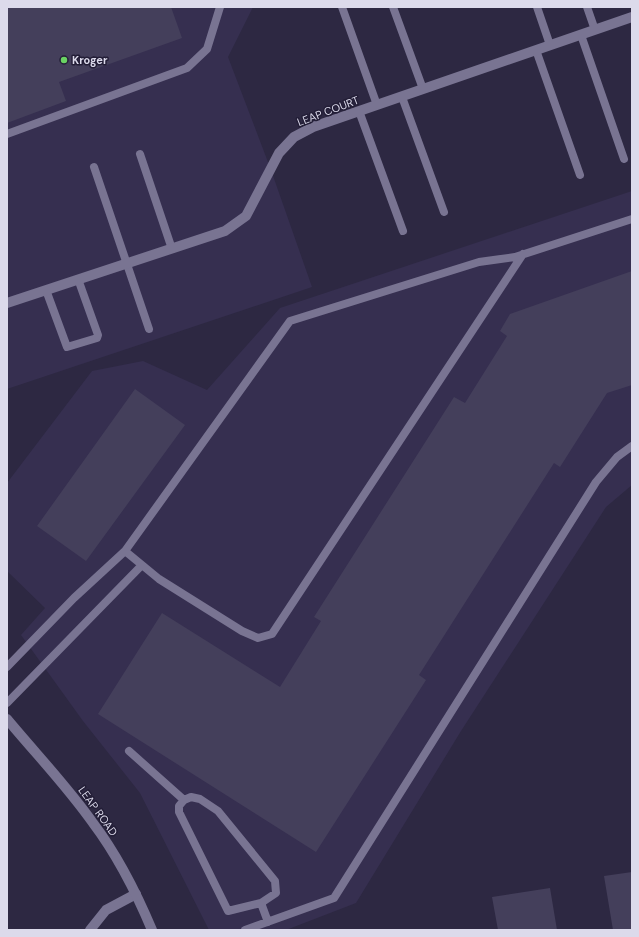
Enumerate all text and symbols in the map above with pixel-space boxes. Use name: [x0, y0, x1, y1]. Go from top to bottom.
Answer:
place label: Kroger: [72, 53, 108, 67]
marker: Kroger: [59, 55, 69, 65]
street label: LEAP COURT: [295, 93, 361, 129]
street label: LEAP ROAD: [75, 783, 121, 839]

